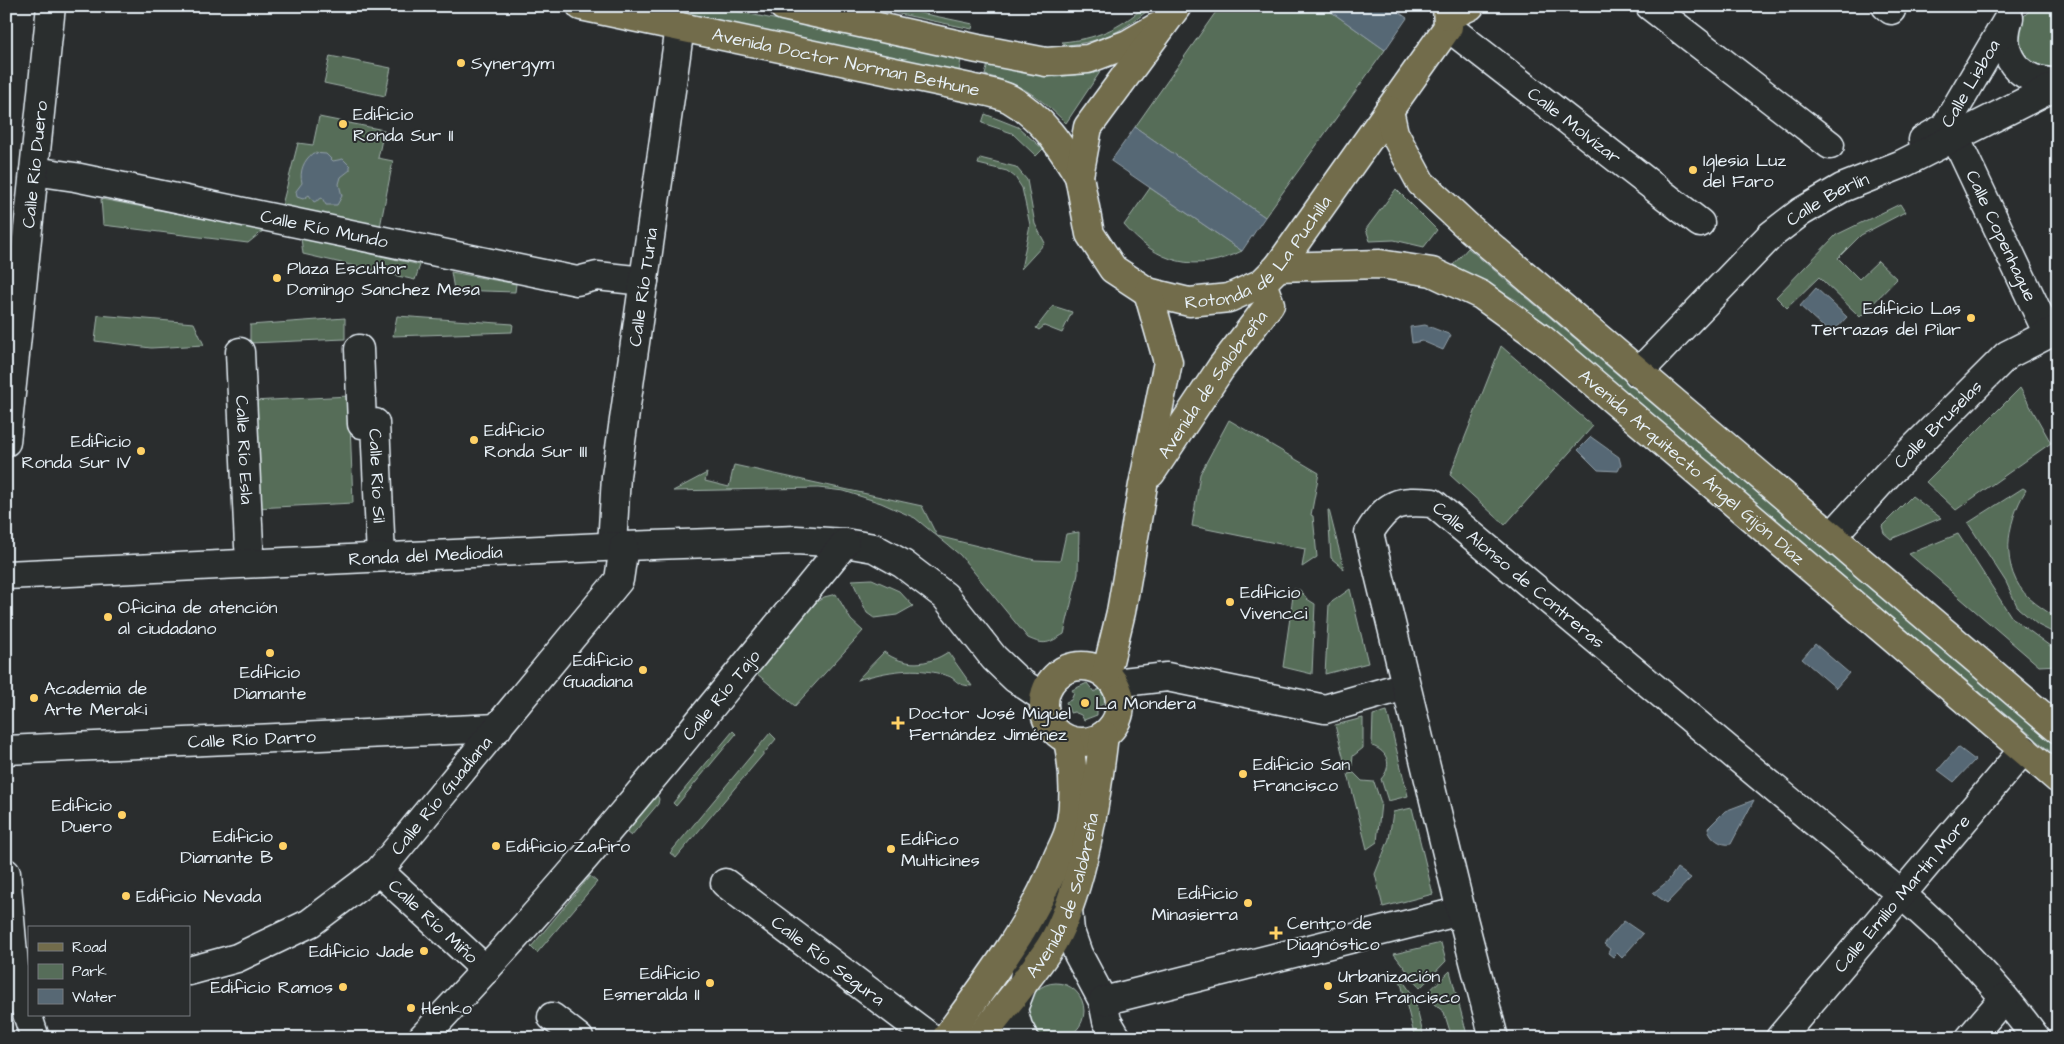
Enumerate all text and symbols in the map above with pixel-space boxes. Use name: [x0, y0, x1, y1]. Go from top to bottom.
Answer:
street label: Avenida Doctor Norman Bethune: [710, 21, 983, 102]
street label: Calle Lisboa: [1935, 35, 2006, 132]
place label: Synergym: [471, 51, 554, 77]
marker: Synergym: [455, 57, 467, 69]
street label: Calle Molvízar: [1522, 81, 1626, 170]
street label: Calle Río Duero: [16, 99, 54, 229]
place label: Edificio Ronda Sur II: [353, 102, 454, 148]
marker: Edificio Ronda Sur II: [337, 118, 349, 130]
place label: Iglesia Luz del Faro: [1703, 148, 1786, 194]
marker: Iglesia Luz del Faro: [1687, 164, 1699, 176]
street label: Calle Berlín: [1780, 166, 1872, 232]
street label: Calle Copenhague: [1960, 166, 2043, 306]
street label: Rotonda de La Puchilla: [1183, 190, 1337, 315]
street label: Calle Río Mundo: [258, 203, 390, 254]
street label: Calle Río Turia: [622, 226, 664, 348]
place label: Plaza Escultor Domingo Sanchez Mesa: [287, 256, 480, 303]
marker: Plaza Escultor Domingo Sanchez Mesa: [271, 272, 283, 284]
place label: Edificio Las Terrazas del Pilar: [1812, 296, 1961, 342]
street label: Avenida de Salobreña: [1152, 305, 1273, 463]
marker: Edificio Las Terrazas del Pilar: [1965, 312, 1977, 324]
street label: Avenida Arquitecto Ángel Gijón Díaz: [1573, 363, 1811, 571]
street label: Calle Bruselas: [1888, 374, 1988, 474]
street label: Calle Río Esla: [230, 395, 260, 505]
place label: Edificio Ronda Sur III: [484, 418, 588, 464]
street label: Calle Río Sil: [363, 428, 392, 524]
place label: Edificio Ronda Sur IV: [22, 429, 131, 475]
marker: Edificio Ronda Sur III: [468, 434, 480, 446]
marker: Edificio Ronda Sur IV: [135, 445, 147, 457]
street label: Calle Alonso de Contreras: [1427, 495, 1610, 654]
street label: Ronda del Mediodía: [348, 539, 503, 571]
place label: Edificio Vivencci: [1240, 580, 1308, 626]
place label: Oficina de atención al ciudadano: [118, 595, 278, 641]
marker: Edificio Vivencci: [1224, 596, 1236, 608]
marker: Oficina de atención al ciudadano: [102, 611, 114, 623]
street label: Calle Río Tajo: [676, 644, 766, 746]
marker: Edificio Diamante: [264, 647, 276, 659]
place label: Edificio Guadiana: [563, 648, 633, 694]
place label: Edificio Diamante: [234, 660, 307, 706]
marker: Edificio Guadiana: [637, 664, 649, 676]
place label: Academia de Arte Meraki: [44, 676, 147, 722]
place label: La Mondera: [1095, 691, 1196, 716]
marker: Academia de Arte Meraki: [28, 692, 40, 704]
marker: La Mondera: [1079, 697, 1091, 709]
place label: Doctor José Miguel Fernández Jiménez: [909, 701, 1071, 747]
marker: Doctor José Miguel Fernández Jiménez: [891, 716, 905, 730]
street label: Calle Río Darro: [187, 724, 316, 754]
street label: Calle Río Guadiana: [385, 731, 498, 860]
place label: Edificio San Francisco: [1253, 752, 1350, 798]
marker: Edificio San Francisco: [1237, 768, 1249, 780]
place label: Edificio Duero: [52, 793, 112, 839]
marker: Edificio Duero: [116, 809, 128, 821]
street label: Calle Emilio Martín More: [1828, 809, 1976, 978]
street label: Avenida de Salobreña: [1020, 811, 1105, 983]
place label: Edificio Diamante B: [180, 824, 273, 870]
place label: Edifico Multicines: [901, 827, 980, 873]
place label: Edificio Zafiro: [506, 834, 630, 859]
marker: Edificio Diamante B: [277, 840, 289, 852]
marker: Edificio Zafiro: [490, 840, 502, 852]
marker: Edifico Multicines: [885, 843, 897, 855]
street label: Calle Río Miño: [383, 873, 484, 969]
place label: Edificio Minasierra: [1152, 881, 1238, 927]
place label: Edificio Nevada: [136, 884, 261, 909]
marker: Edificio Nevada: [120, 890, 132, 902]
marker: Edificio Minasierra: [1242, 897, 1254, 909]
street label: Calle Río Segura: [766, 910, 890, 1012]
place label: Centro de Diagnóstico: [1287, 911, 1380, 958]
legend: [28, 926, 190, 1016]
marker: Centro de Diagnóstico: [1269, 926, 1283, 940]
text: Road: [72, 937, 107, 958]
place label: Edificio Jade: [309, 939, 414, 964]
marker: Edificio Jade: [418, 945, 430, 957]
text: Park: [72, 961, 107, 982]
place label: Edificio Esmeralda II: [604, 961, 700, 1007]
place label: Urbanización San Francisco: [1338, 964, 1460, 1010]
place label: Edificio Ramos: [210, 975, 333, 1000]
marker: Edificio Esmeralda II: [704, 977, 716, 989]
marker: Urbanización San Francisco: [1322, 980, 1334, 992]
marker: Edificio Ramos: [337, 981, 349, 993]
text: Water: [72, 987, 116, 1008]
place label: Henko: [421, 996, 472, 1021]
marker: Henko: [405, 1002, 417, 1014]

